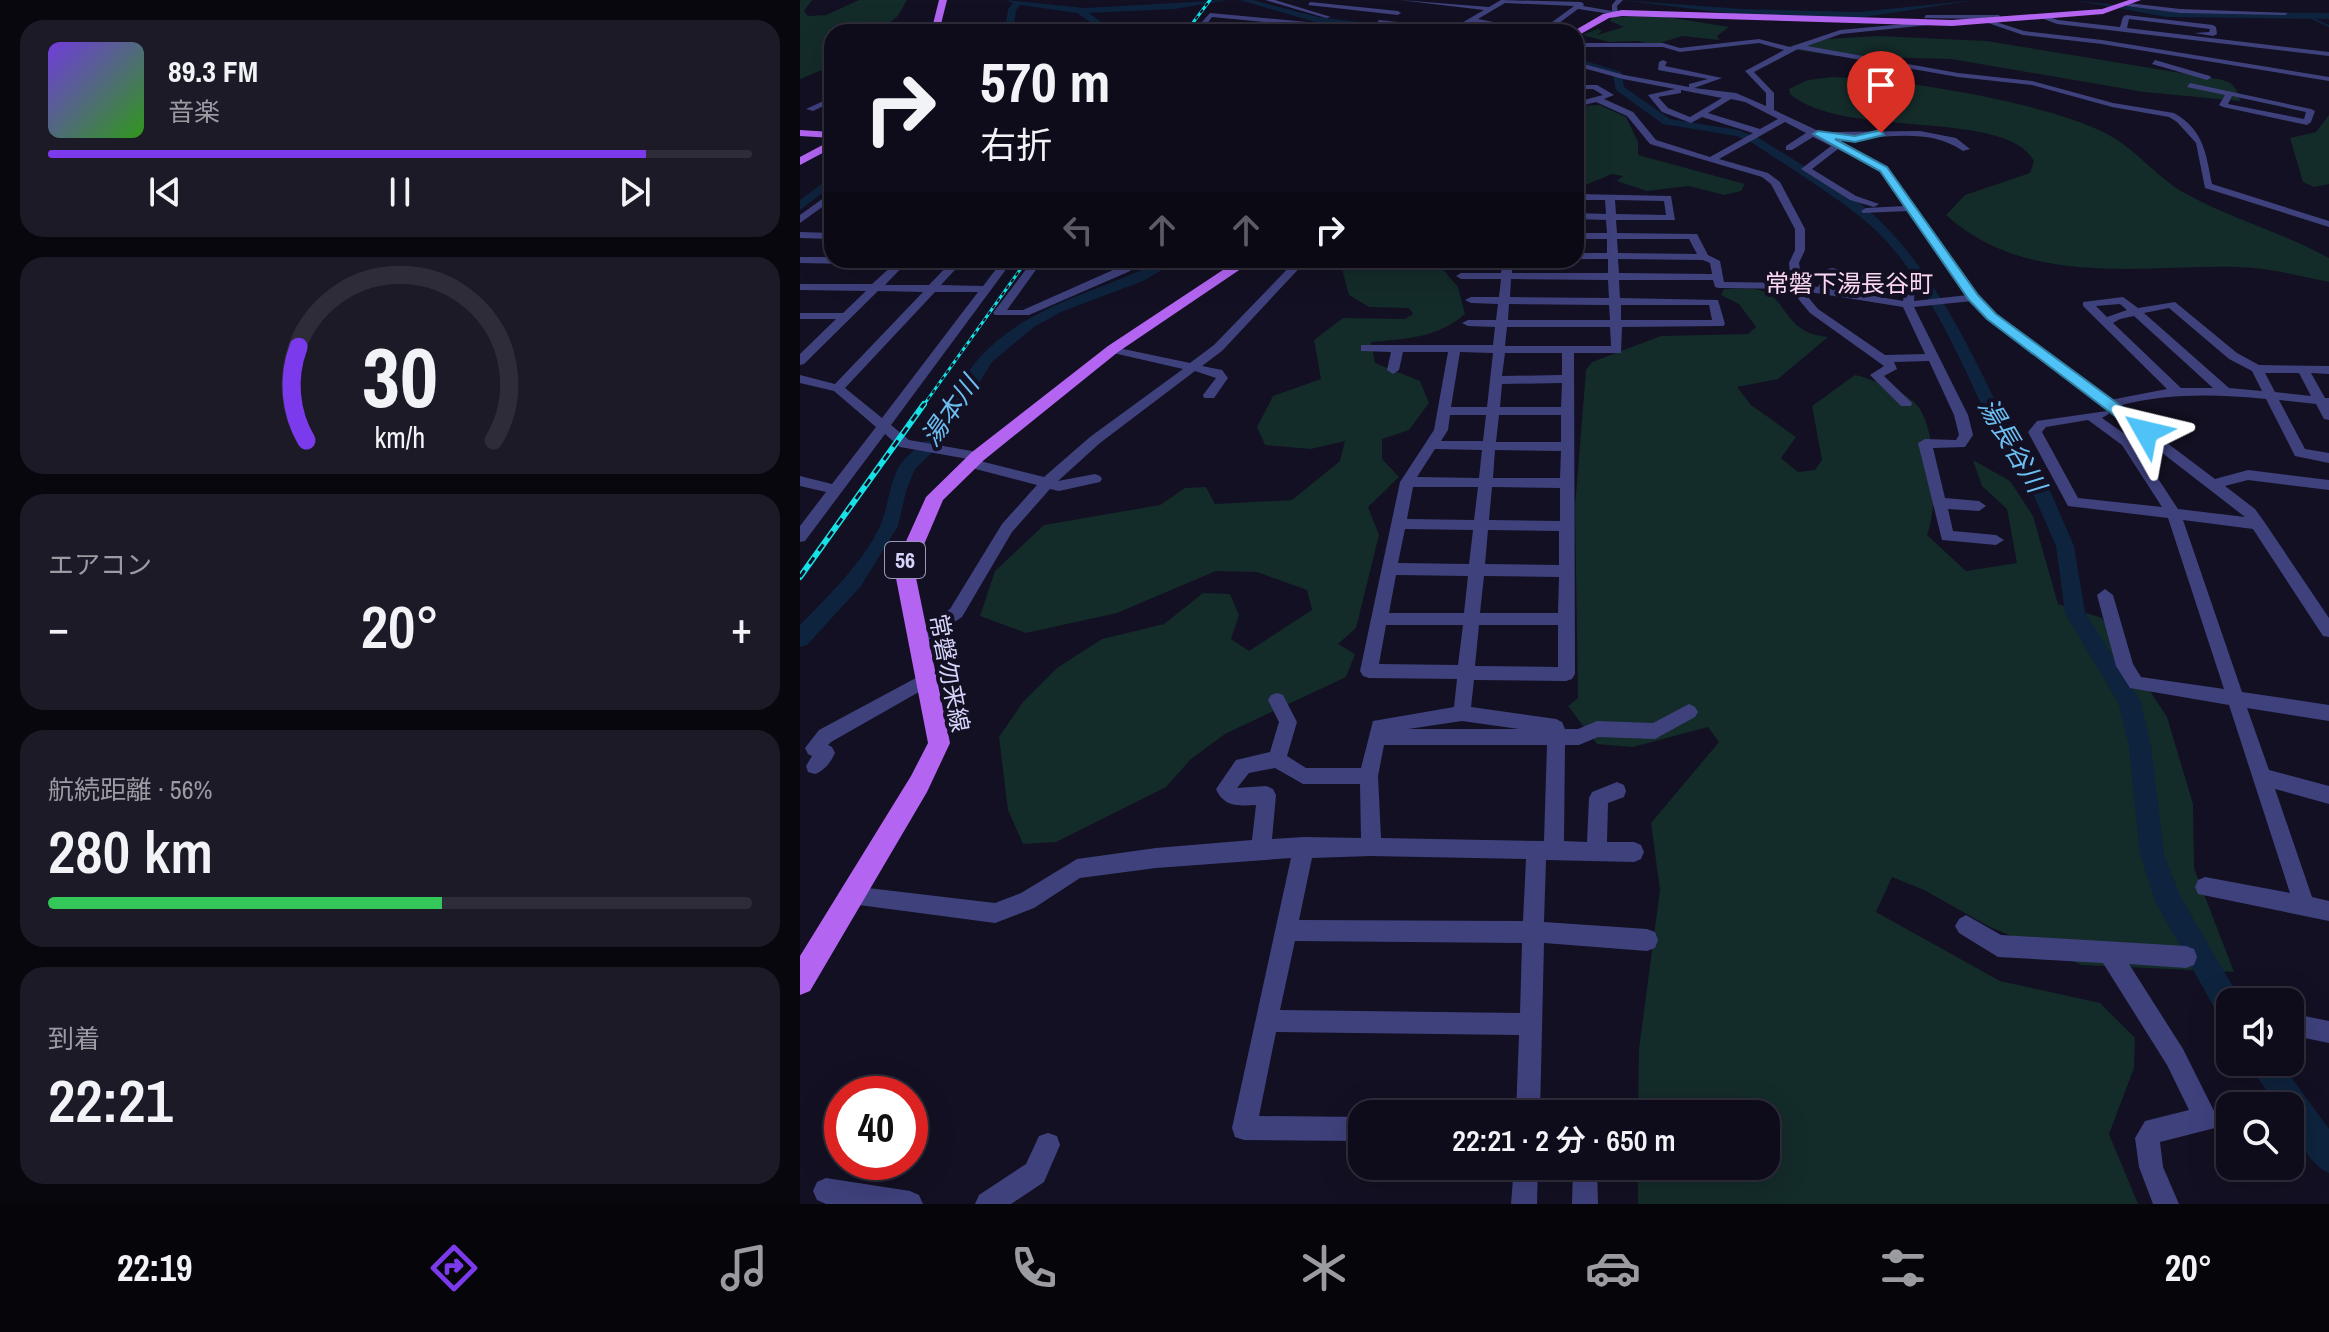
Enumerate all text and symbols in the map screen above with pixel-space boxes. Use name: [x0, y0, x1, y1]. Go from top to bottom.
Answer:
text: 570 m: [980, 44, 1110, 119]
text: 89.3 FM: [168, 51, 258, 91]
pin: [1847, 51, 1915, 133]
icon: right: [848, 56, 952, 160]
icon: arrive: [1859, 63, 1903, 107]
text: 音楽: [168, 94, 220, 129]
text: 右折: [980, 121, 1052, 169]
icon: previous: [143, 170, 187, 214]
icon: pause: [378, 170, 422, 214]
icon: next: [613, 170, 657, 214]
icon: left: [1056, 208, 1100, 252]
icon: ahead: [1140, 208, 1184, 252]
icon: ahead: [1224, 208, 1268, 252]
icon: right: [1308, 208, 1352, 252]
district label: 常磐下湯長谷町: [1765, 267, 1933, 299]
text: 30: [362, 321, 438, 433]
water label: 湯本川: [913, 366, 988, 453]
position arrow: [2104, 390, 2188, 474]
water label: 湯長谷川: [1971, 391, 2056, 501]
text: km/h: [375, 418, 425, 457]
road number: 56: [885, 542, 925, 578]
text: エアコン: [48, 547, 152, 582]
text: 20°: [361, 586, 439, 667]
text: −: [48, 597, 69, 657]
text: +: [731, 597, 752, 657]
street label: 常磐勿来線: [923, 611, 977, 735]
text: 航続距離 · 56%: [48, 772, 212, 807]
text: 280 km: [48, 811, 213, 892]
map controls: [2216, 988, 2304, 1180]
button: sound: [2216, 988, 2304, 1076]
text: 到着: [48, 1021, 100, 1056]
text: 22:21: [48, 1060, 173, 1141]
speed limit sign: 40: [824, 1076, 928, 1180]
button: search: [2216, 1092, 2304, 1180]
text: 22:21 · 2 分 · 650 m: [1452, 1120, 1676, 1160]
icon: directions: [426, 1240, 482, 1296]
icon: music: [716, 1240, 772, 1296]
icon: phone: [1006, 1240, 1062, 1296]
icon: climate: [1296, 1240, 1352, 1296]
icon: car: [1585, 1240, 1641, 1296]
icon: filters: [1875, 1240, 1931, 1296]
text: 22:19: [117, 1244, 192, 1292]
text: 20°: [2165, 1244, 2212, 1292]

